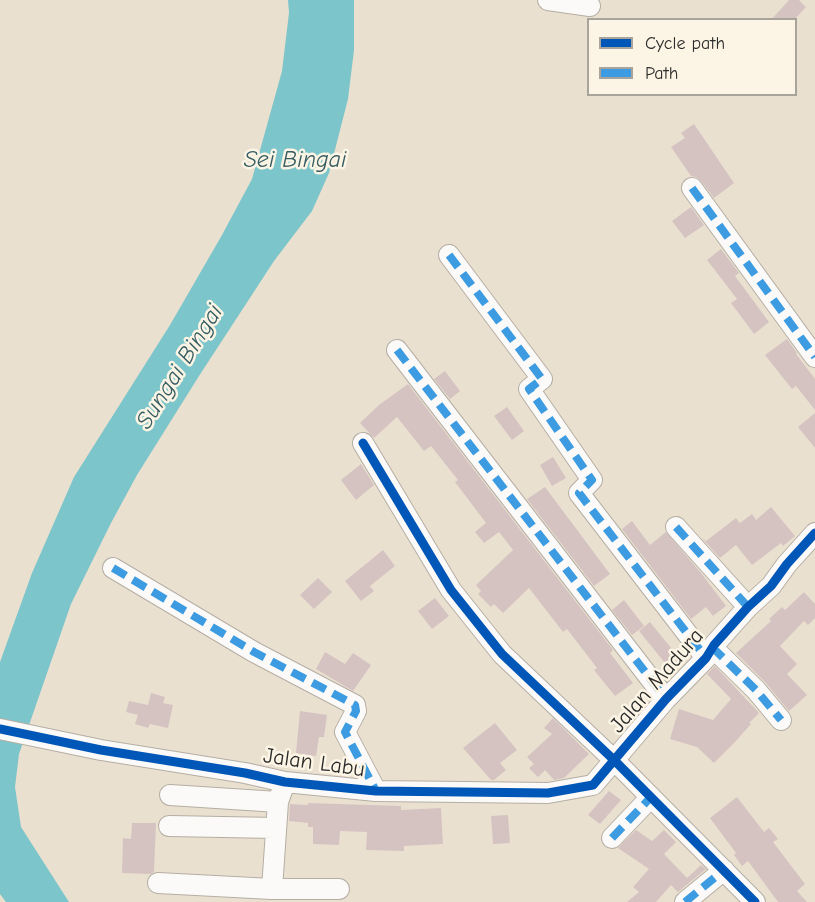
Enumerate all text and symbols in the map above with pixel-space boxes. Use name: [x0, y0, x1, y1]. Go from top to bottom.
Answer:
legend: [587, 18, 797, 96]
text: Cycle path: [645, 33, 725, 54]
text: Path: [645, 63, 678, 84]
water label: Sei Bingai: [244, 146, 346, 174]
water label: Sungai Bingai: [130, 299, 230, 435]
street label: Jalan Madura: [605, 623, 709, 739]
street label: Jalan Labu: [262, 743, 366, 783]

